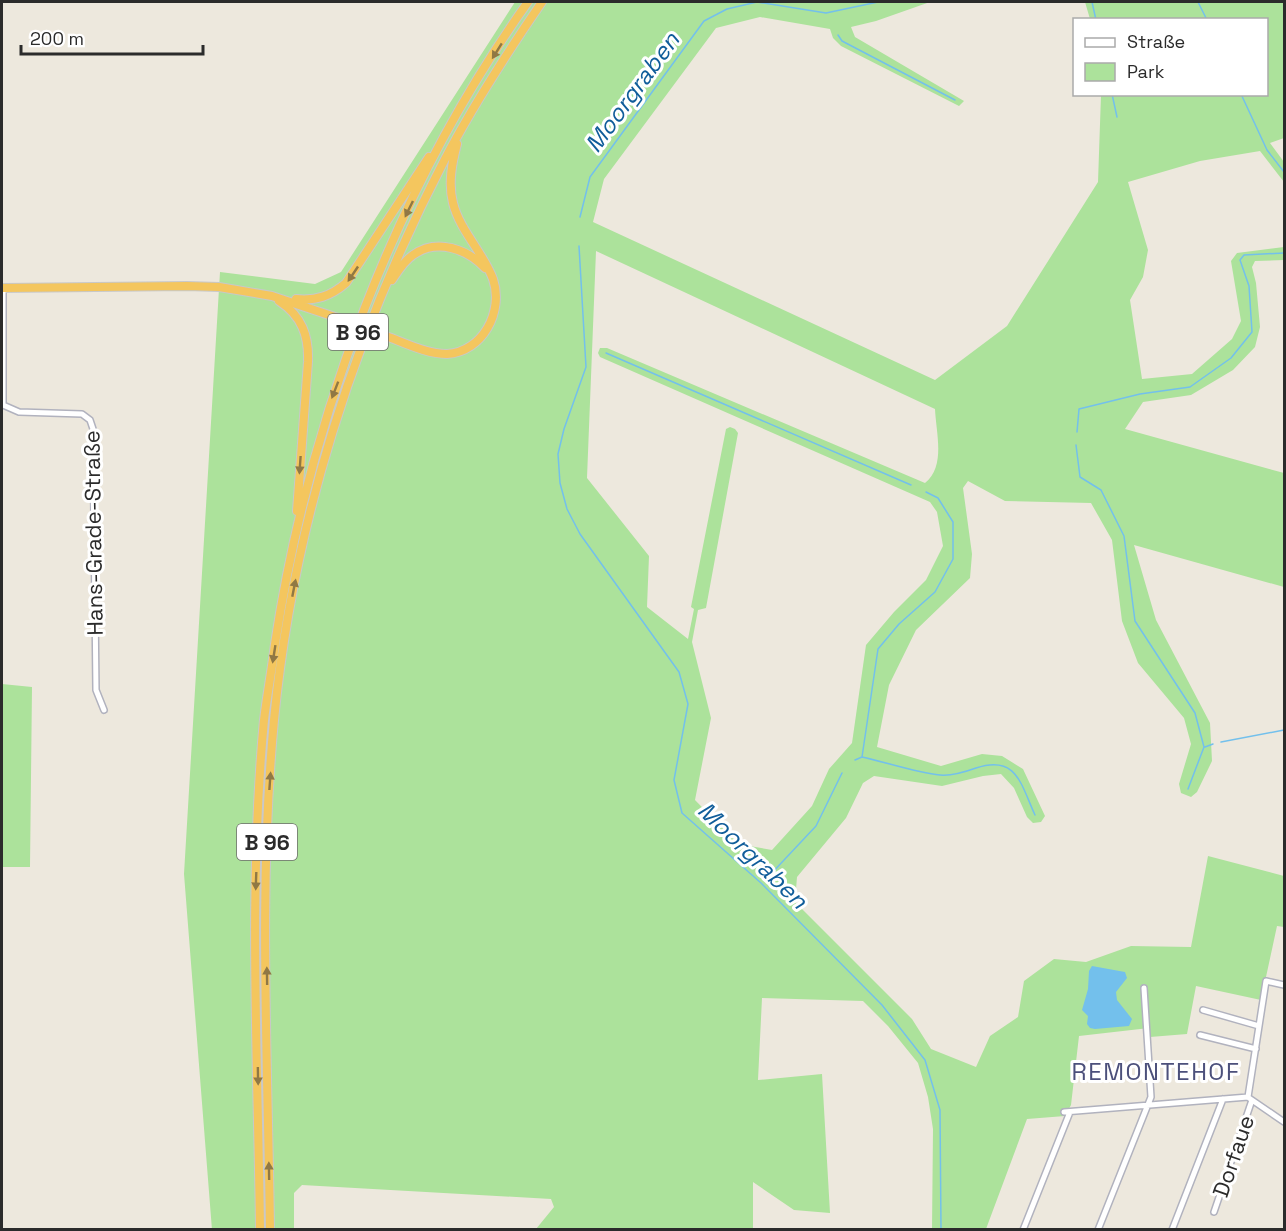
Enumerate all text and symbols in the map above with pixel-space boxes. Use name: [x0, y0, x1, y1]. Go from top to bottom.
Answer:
scale bar: [21, 18, 202, 56]
legend: [1073, 18, 1268, 96]
water label: Moorgraben: [578, 25, 687, 158]
text: 200 m: [30, 27, 84, 50]
text: Straße: [1127, 30, 1185, 53]
one-way arrow: [491, 43, 502, 59]
text: Park: [1127, 60, 1165, 83]
one-way arrow: [404, 201, 413, 218]
one-way arrow: [347, 265, 359, 281]
road number: B 96: [328, 314, 388, 350]
one-way arrow: [330, 381, 339, 399]
street label: Hans-Grade-Straße: [77, 430, 109, 636]
one-way arrow: [295, 455, 305, 474]
one-way arrow: [290, 578, 299, 597]
one-way arrow: [269, 644, 278, 663]
one-way arrow: [265, 772, 275, 791]
water label: Moorgraben: [691, 795, 816, 916]
road number: B 96: [237, 824, 297, 860]
one-way arrow: [251, 872, 261, 891]
one-way arrow: [262, 967, 271, 986]
district label: REMONTEHOF: [1072, 1056, 1240, 1087]
one-way arrow: [253, 1066, 263, 1085]
street label: Dorfaue: [1206, 1111, 1260, 1201]
one-way arrow: [264, 1162, 274, 1181]

